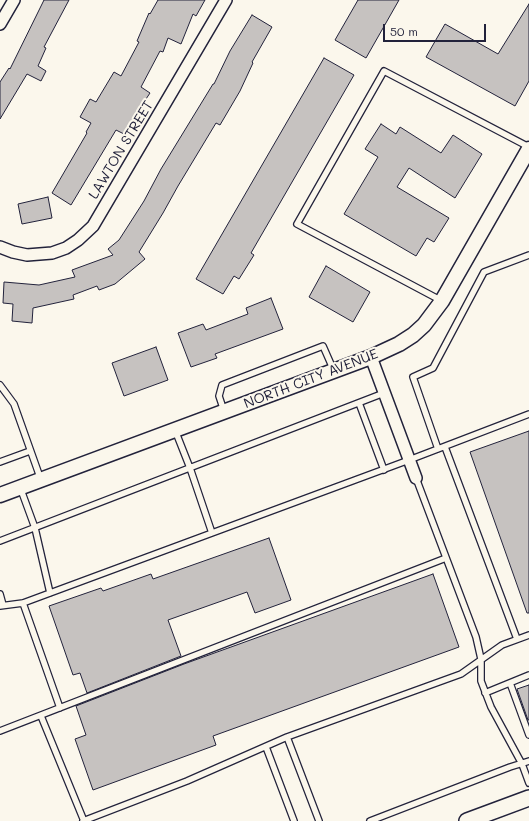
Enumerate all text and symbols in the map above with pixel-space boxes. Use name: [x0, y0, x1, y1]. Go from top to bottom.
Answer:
scale bar: [385, 16, 488, 42]
text: 50 m: [390, 23, 418, 39]
street label: LAWTON STREET: [85, 98, 157, 202]
street label: NORTH CITY AVENUE: [241, 346, 381, 412]

